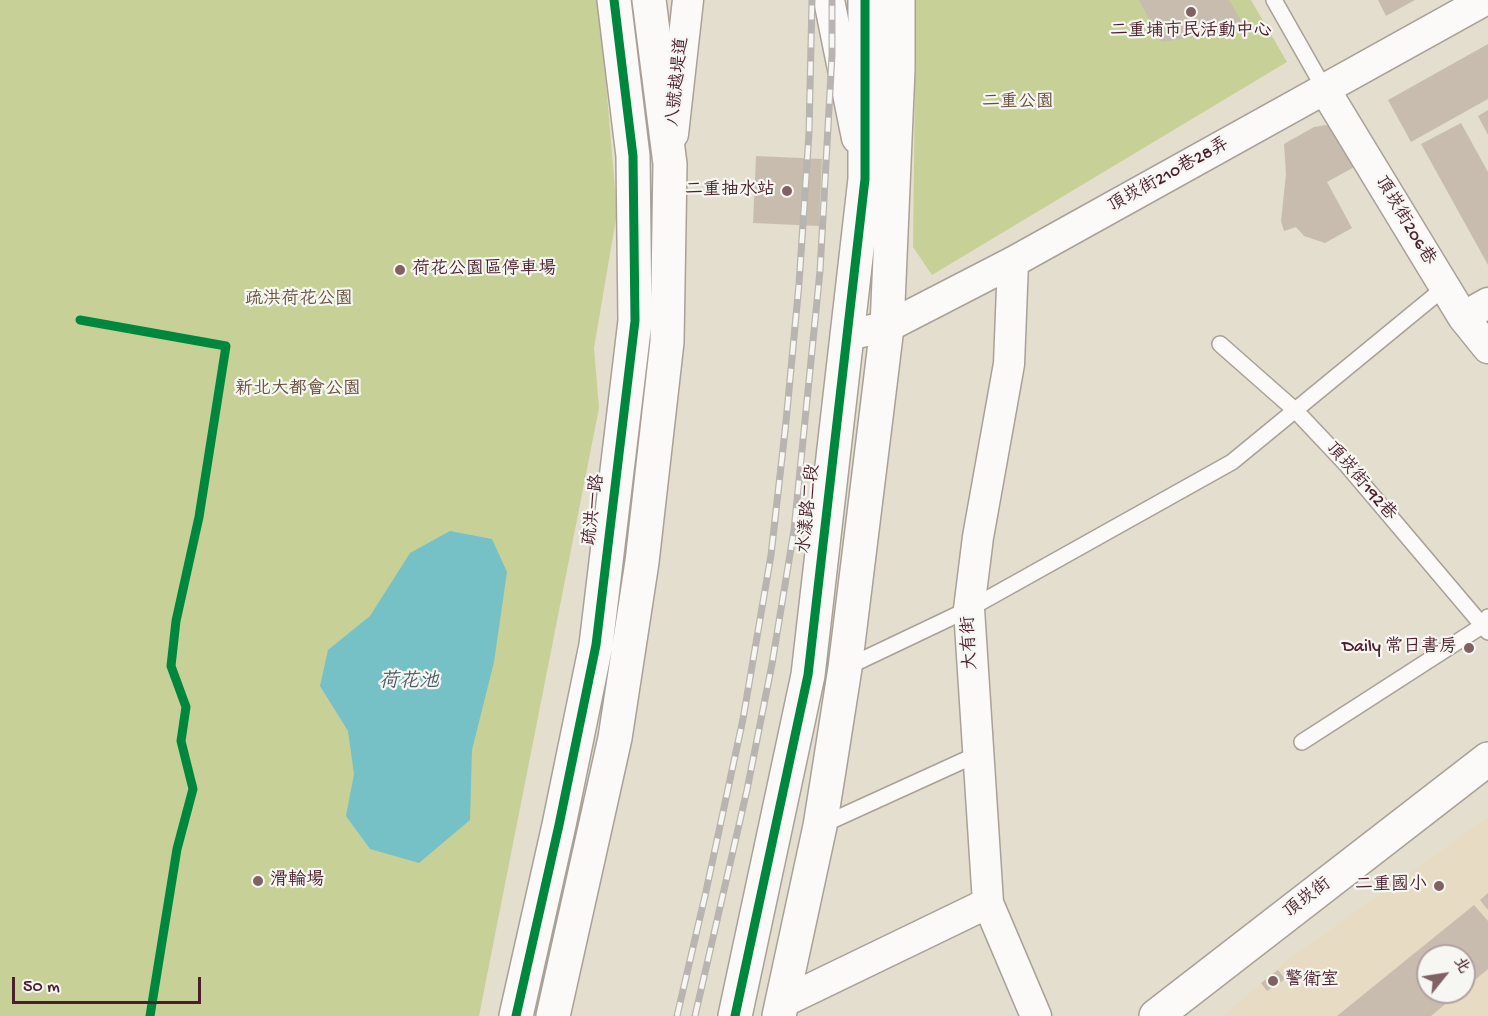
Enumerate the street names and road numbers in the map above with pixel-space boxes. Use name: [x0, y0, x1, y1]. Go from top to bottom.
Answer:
street label: 八號越堤道: [664, 36, 694, 128]
street label: 頂崁街210巷28弄: [1105, 134, 1233, 218]
street label: 頂崁街206巷: [1369, 173, 1439, 269]
street label: 頂崁街192巷: [1320, 438, 1400, 526]
street label: 水漾路二段: [795, 463, 825, 555]
street label: 疏洪一路: [580, 473, 610, 547]
street label: 大有街: [959, 615, 983, 671]
street label: 頂崁街: [1280, 874, 1336, 924]

